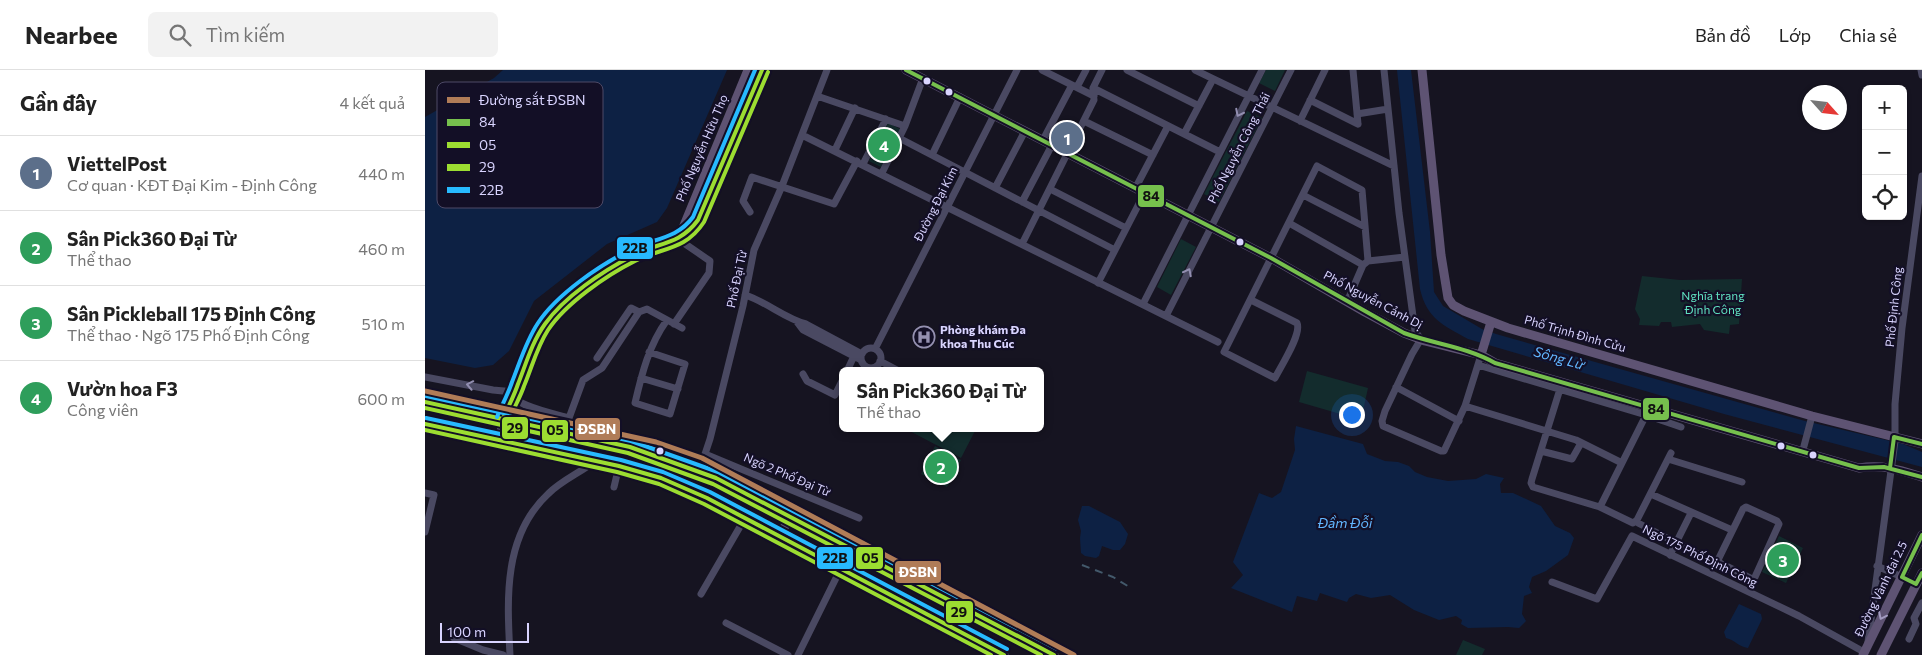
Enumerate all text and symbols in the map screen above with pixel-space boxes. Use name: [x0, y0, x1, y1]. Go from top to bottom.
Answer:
search box: [148, 12, 498, 57]
text: Nearbee: [25, 20, 118, 49]
icon: search: [166, 21, 194, 49]
text: Tìm kiếm: [206, 23, 285, 46]
text: Bản đồ: [1695, 24, 1751, 46]
text: Lớp: [1779, 24, 1811, 46]
text: Chia sẻ: [1839, 24, 1897, 46]
unlabelled marker: [922, 76, 932, 86]
legend: [437, 82, 603, 208]
north arrow: [1802, 85, 1847, 130]
map controls: [1862, 85, 1907, 220]
button: +: [1862, 85, 1907, 130]
unlabelled marker: [944, 87, 954, 97]
text: Gần đây: [20, 90, 97, 115]
street label: Phố Nguyễn Công Thái: [1204, 90, 1272, 205]
text: Đường sắt ĐSBN: [478, 91, 586, 108]
street label: Phố Nguyễn Hữu Thọ: [672, 92, 730, 203]
text: 4 kết quả: [339, 93, 405, 112]
one-way arrow: [1235, 108, 1245, 117]
text: 84: [479, 113, 496, 130]
pin: 1: [1051, 119, 1083, 157]
pin: 4: [868, 126, 900, 164]
button: −: [1862, 130, 1907, 175]
text: 05: [479, 136, 496, 153]
text: ViettelPost: [67, 152, 167, 175]
text: 29: [479, 158, 495, 175]
text: 1: [32, 164, 40, 183]
text: 440 m: [358, 164, 405, 183]
street label: Đường Đại Kim: [910, 164, 960, 244]
text: Cơ quan · KĐT Đại Kim - Định Công: [67, 175, 317, 194]
button: locate: [1862, 175, 1907, 220]
text: 22B: [479, 181, 504, 198]
line badge: 84: [1137, 184, 1165, 208]
text: 84: [1142, 187, 1160, 204]
text: Sân Pick360 Đại Từ: [67, 227, 237, 250]
line badge: 22B: [616, 236, 654, 260]
unlabelled marker: [1235, 237, 1245, 247]
text: 2: [31, 239, 41, 258]
text: 460 m: [358, 239, 405, 258]
text: 22B: [622, 239, 648, 256]
street label: Phố Đại Từ: [723, 248, 749, 309]
text: Thể thao: [67, 250, 132, 269]
street label: Phố Định Công: [1882, 266, 1904, 348]
street label: Phố Nguyễn Cảnh Dị: [1322, 267, 1425, 331]
one-way arrow: [1182, 268, 1192, 277]
park label: Nghĩa trang Định Công: [1681, 288, 1745, 316]
text: Sân Pickleball 175 Định Công: [67, 302, 315, 325]
street label: Phố Trịnh Đình Cửu: [1523, 312, 1628, 354]
text: 3: [31, 314, 41, 333]
text: 510 m: [362, 314, 405, 333]
place label: Phòng khám Đa khoa Thu Cúc: [940, 322, 1026, 350]
text: Thể thao · Ngõ 175 Phố Định Công: [67, 325, 310, 344]
hospital icon: Phòng khám Đa khoa Thu Cúc: [912, 325, 936, 349]
water label: Sông Lừ: [1532, 342, 1587, 373]
popup: [839, 367, 1044, 432]
text: Vườn hoa F3: [67, 377, 178, 400]
text: Sân Pick360 Đại Từ: [857, 379, 1026, 402]
one-way arrow: [465, 381, 474, 391]
text: 4: [31, 389, 41, 408]
text: 600 m: [357, 389, 405, 408]
line badge: 84: [1642, 397, 1670, 421]
text: Công viên: [67, 400, 138, 419]
text: 84: [1647, 400, 1665, 417]
text: Thể thao: [857, 402, 921, 421]
your location: [1339, 402, 1365, 428]
line badge: 29: [501, 416, 529, 440]
line badge: ĐSBN: [574, 417, 621, 441]
text: 29: [507, 419, 524, 436]
line badge: 05: [541, 419, 569, 443]
text: ĐSBN: [577, 420, 616, 437]
text: 05: [546, 421, 564, 438]
unlabelled marker: [1776, 441, 1786, 451]
unlabelled marker: [655, 446, 665, 456]
pin: 2: [925, 448, 957, 486]
street label: Ngõ 2 Phố Đại Từ: [742, 450, 833, 499]
unlabelled marker: [1808, 450, 1818, 460]
water label: Đầm Đỗi: [1318, 514, 1373, 531]
street label: Ngõ 175 Phố Định Công: [1641, 521, 1761, 589]
street label: Đường Vành đai 2.5: [1850, 538, 1909, 640]
pin: 3: [1767, 541, 1799, 579]
line badge: 22B: [816, 546, 854, 570]
line badge: 05: [855, 546, 884, 570]
text: 22B: [822, 549, 848, 566]
text: 05: [861, 549, 879, 566]
line badge: ĐSBN: [894, 560, 942, 584]
text: ĐSBN: [898, 563, 937, 580]
line badge: 29: [945, 600, 974, 624]
text: 29: [951, 603, 968, 620]
one-way arrow: [1878, 611, 1889, 620]
scale bar: [440, 620, 529, 643]
text: 100 m: [447, 623, 486, 640]

